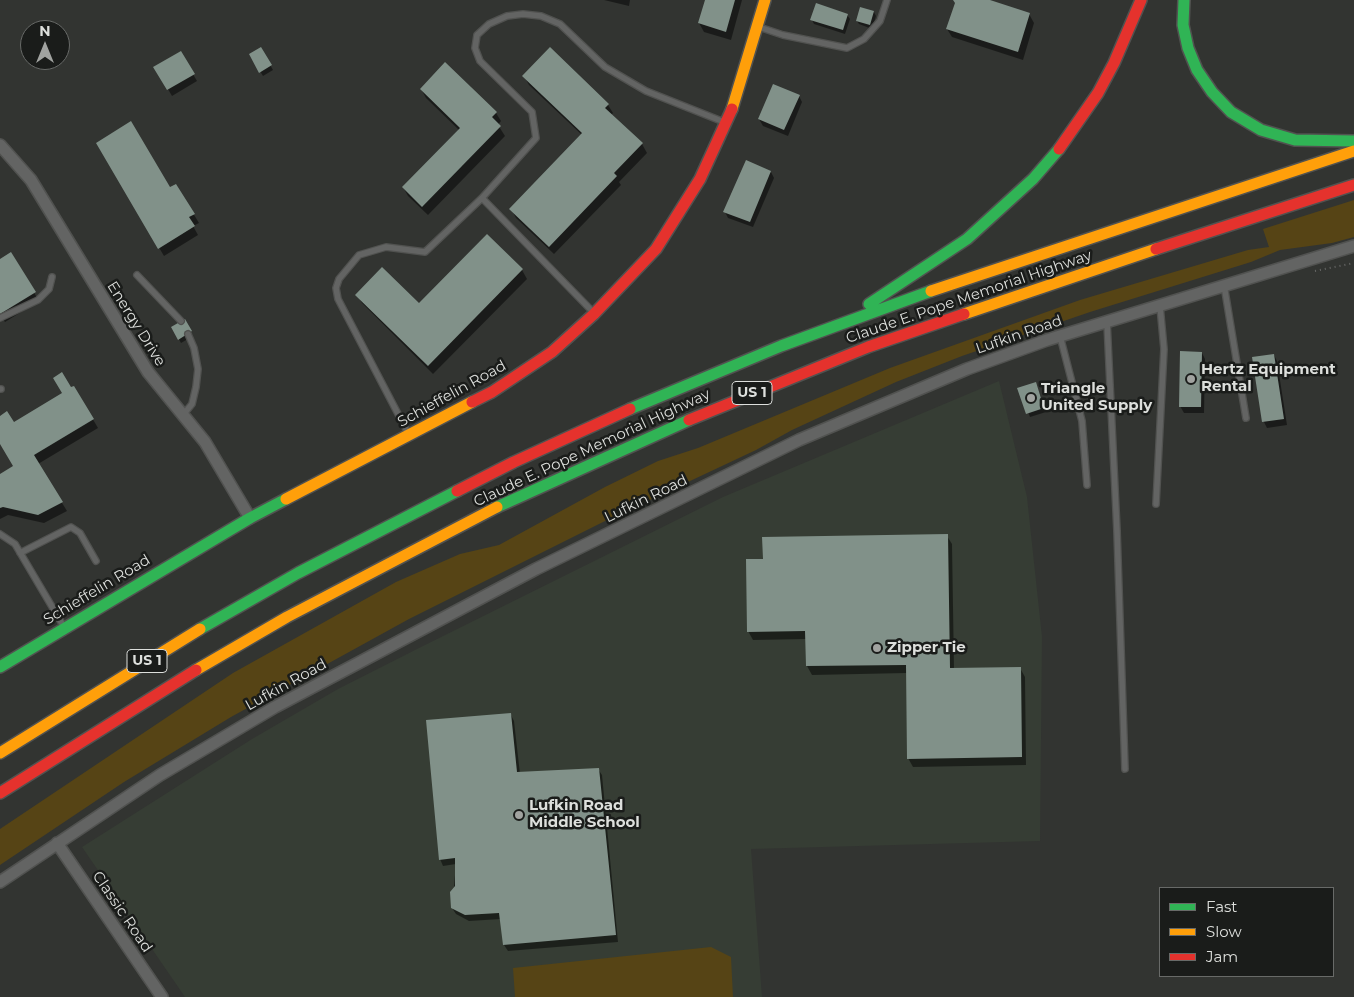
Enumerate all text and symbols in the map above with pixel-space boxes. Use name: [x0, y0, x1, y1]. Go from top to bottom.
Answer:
north arrow: [20, 20, 70, 70]
text: N: [39, 22, 51, 40]
street label: Claude E. Pope Memorial Highway: [844, 246, 1094, 348]
street label: Energy Drive: [103, 278, 169, 370]
street label: Lufkin Road: [973, 312, 1065, 358]
street label: Schieffelin Road: [395, 357, 509, 431]
place label: Hertz Equipment Rental: [1201, 361, 1336, 396]
marker: Hertz Equipment Rental: [1185, 373, 1197, 385]
place label: Triangle United Supply: [1041, 380, 1152, 415]
road number: US 1: [732, 382, 772, 404]
street label: Claude E. Pope Memorial Highway: [471, 385, 713, 511]
marker: Triangle United Supply: [1025, 392, 1037, 404]
street label: Lufkin Road: [602, 471, 690, 527]
street label: Schieffelin Road: [40, 551, 154, 629]
place label: Zipper Tie: [887, 639, 966, 657]
marker: Zipper Tie: [871, 642, 883, 654]
road number: US 1: [127, 649, 167, 672]
street label: Lufkin Road: [242, 655, 330, 715]
place label: Lufkin Road Middle School: [529, 797, 640, 832]
marker: Lufkin Road Middle School: [513, 809, 525, 821]
street label: Classic Road: [88, 868, 156, 956]
legend: [1159, 887, 1334, 977]
text: Fast: [1206, 897, 1237, 916]
text: Slow: [1206, 922, 1242, 941]
text: Jam: [1206, 947, 1238, 966]

